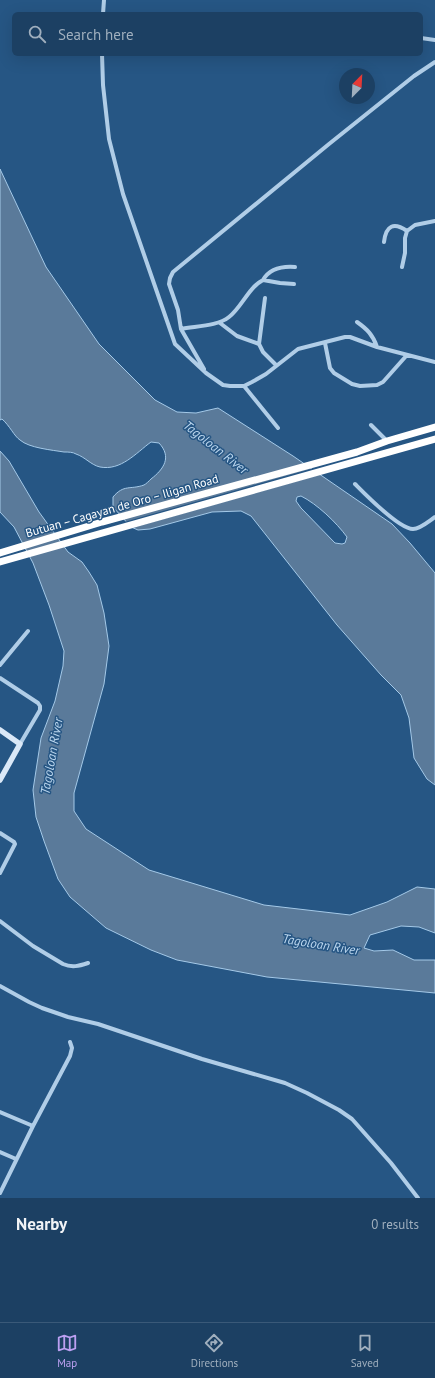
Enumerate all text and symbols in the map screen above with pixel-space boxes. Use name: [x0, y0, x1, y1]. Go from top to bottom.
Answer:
search box: [12, 12, 423, 56]
icon: search: [26, 23, 48, 45]
text: Search here: [58, 25, 134, 44]
north arrow: [339, 68, 375, 104]
water label: Tagoloan River: [180, 417, 252, 479]
street label: Butuan – Cagayan de Oro – Iligan Road: [24, 471, 220, 540]
water label: Tagoloan River: [36, 716, 67, 796]
water label: Tagoloan River: [281, 930, 361, 959]
text: Nearby: [16, 1213, 67, 1235]
text: 0 results: [371, 1216, 419, 1233]
tab: Map: [56, 1332, 78, 1370]
tab: Directions: [191, 1332, 238, 1370]
tab: Saved: [351, 1332, 379, 1370]

